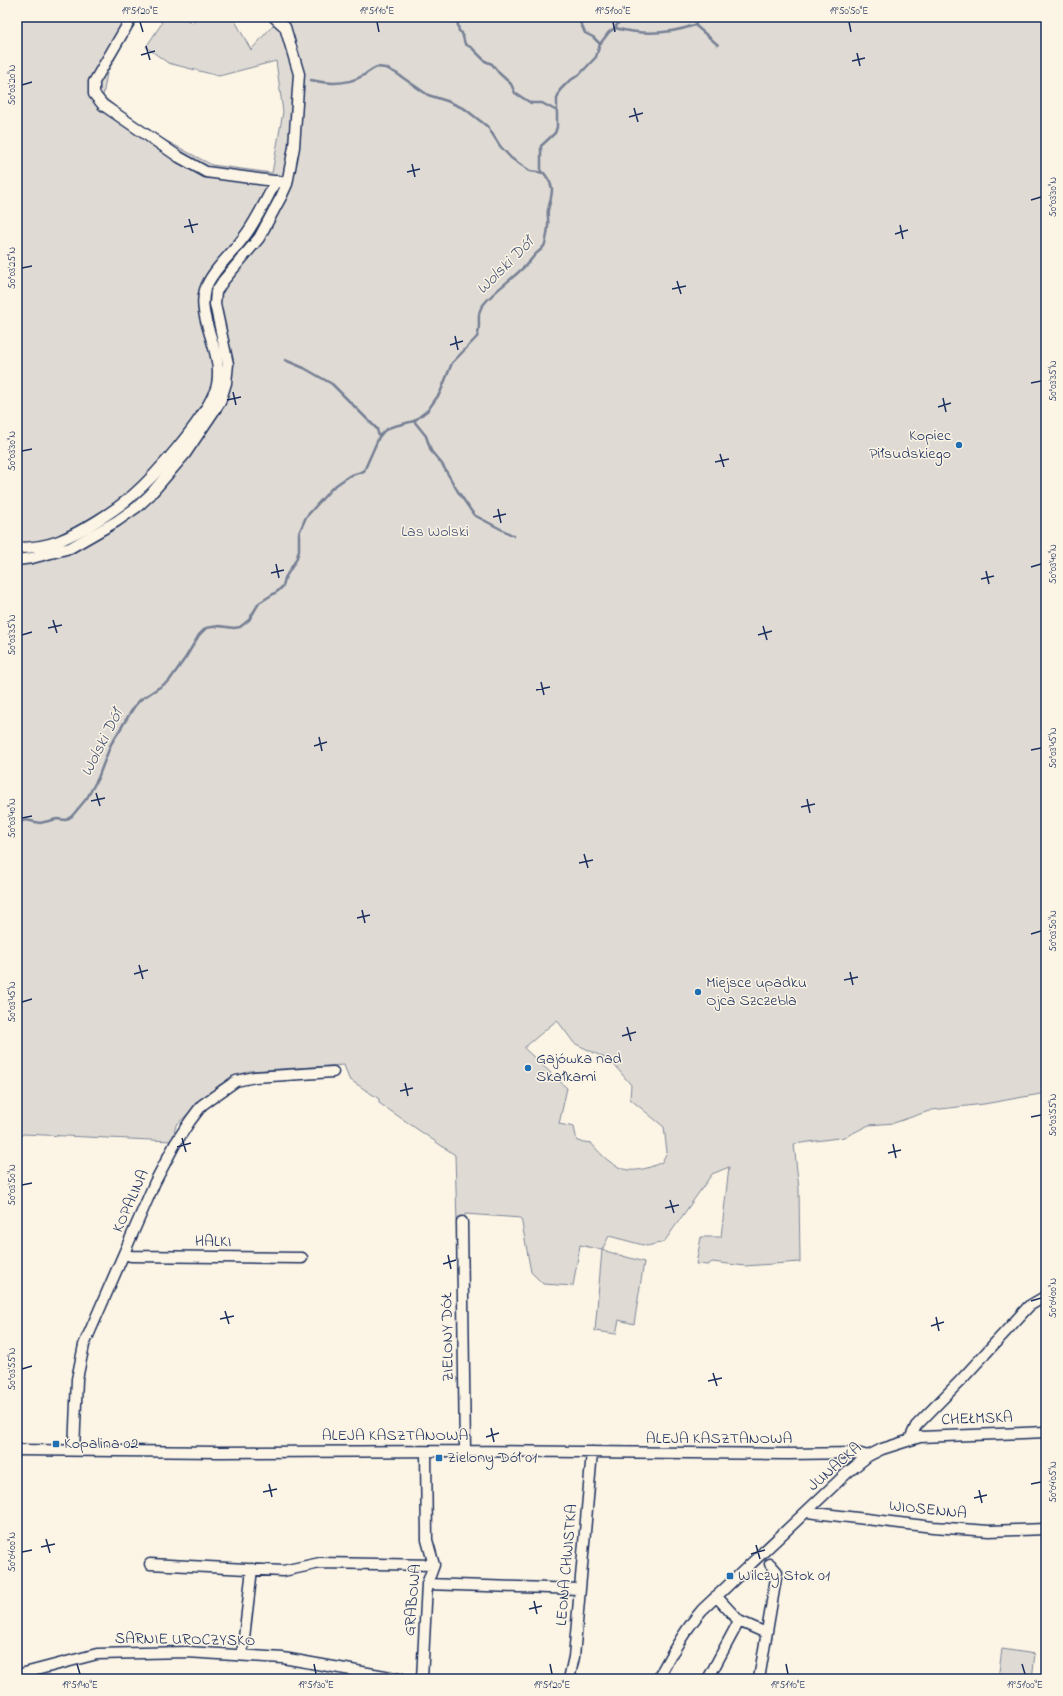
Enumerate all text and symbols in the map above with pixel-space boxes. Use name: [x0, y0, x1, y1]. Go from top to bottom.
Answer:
text: 19°51'20"E: [122, 4, 158, 19]
text: 19°51'10"E: [360, 4, 394, 19]
text: 19°51'00"E: [595, 4, 631, 19]
text: 19°50'50"E: [830, 4, 868, 19]
text: 50°03'20"N: [5, 64, 20, 105]
text: 50°03'30"N: [1046, 177, 1061, 217]
water label: Wolski Dół: [471, 229, 542, 300]
text: 50°03'25"N: [5, 247, 20, 289]
text: 50°03'35"N: [1046, 360, 1061, 402]
place label: Kopiec Piłsudskiego: [869, 424, 952, 466]
text: 50°03'30"N: [5, 431, 20, 471]
marker: Kopiec Piłsudskiego: [954, 440, 964, 450]
park label: Las Wolski: [401, 520, 469, 544]
text: 50°03'40"N: [1046, 544, 1061, 584]
text: 50°03'35"N: [5, 614, 20, 656]
water label: Wolski Dół: [74, 702, 131, 781]
text: 50°03'45"N: [1046, 727, 1061, 769]
text: 50°03'40"N: [5, 798, 20, 838]
text: 50°03'50"N: [1046, 910, 1061, 952]
place label: Miejsce upadku Ojca Szczebla: [706, 971, 807, 1013]
text: 50°03'45"N: [5, 981, 20, 1023]
marker: Miejsce upadku Ojca Szczebla: [693, 987, 703, 997]
place label: Gajówka nad Skałkami: [536, 1047, 622, 1089]
marker: Gajówka nad Skałkami: [523, 1063, 533, 1073]
text: 50°03'55"N: [1046, 1093, 1061, 1136]
text: 50°03'50"N: [5, 1164, 20, 1206]
street label: KOPALINA: [106, 1165, 156, 1236]
street label: HALKI: [194, 1230, 232, 1254]
text: 50°04'00"N: [1046, 1278, 1061, 1318]
street label: ZIELONY DÓŁ: [435, 1292, 461, 1382]
text: 50°03'55"N: [5, 1347, 20, 1390]
street label: CHEŁMSKA: [941, 1406, 1013, 1432]
street label: ALEJA KASZTANOWA: [322, 1424, 468, 1448]
street label: ALEJA KASZTANOWA: [646, 1427, 792, 1451]
place label: Kopalina 02: [64, 1432, 138, 1456]
street label: JUNACKA: [803, 1437, 867, 1497]
marker: Kopalina 02: [51, 1439, 61, 1449]
place label: Zielony Dół 01: [447, 1446, 537, 1470]
marker: Zielony Dół 01: [434, 1453, 444, 1463]
text: 50°04'05"N: [1046, 1461, 1061, 1503]
street label: WIOSENNA: [888, 1494, 968, 1526]
street label: LEONA CHWISTKA: [550, 1503, 584, 1627]
text: 50°04'00"N: [5, 1532, 20, 1572]
street label: GRABOWA: [398, 1563, 428, 1637]
place label: Wilczy Stok 01: [738, 1564, 830, 1588]
marker: Wilczy Stok 01: [725, 1571, 735, 1581]
street label: SARNIE UROCZYSKO: [114, 1627, 256, 1653]
text: 19°51'40"E: [62, 1678, 98, 1693]
text: 19°51'30"E: [298, 1678, 334, 1693]
text: 19°51'20"E: [534, 1678, 570, 1693]
text: 19°51'10"E: [771, 1678, 805, 1693]
text: 19°51'00"E: [1007, 1678, 1043, 1693]

